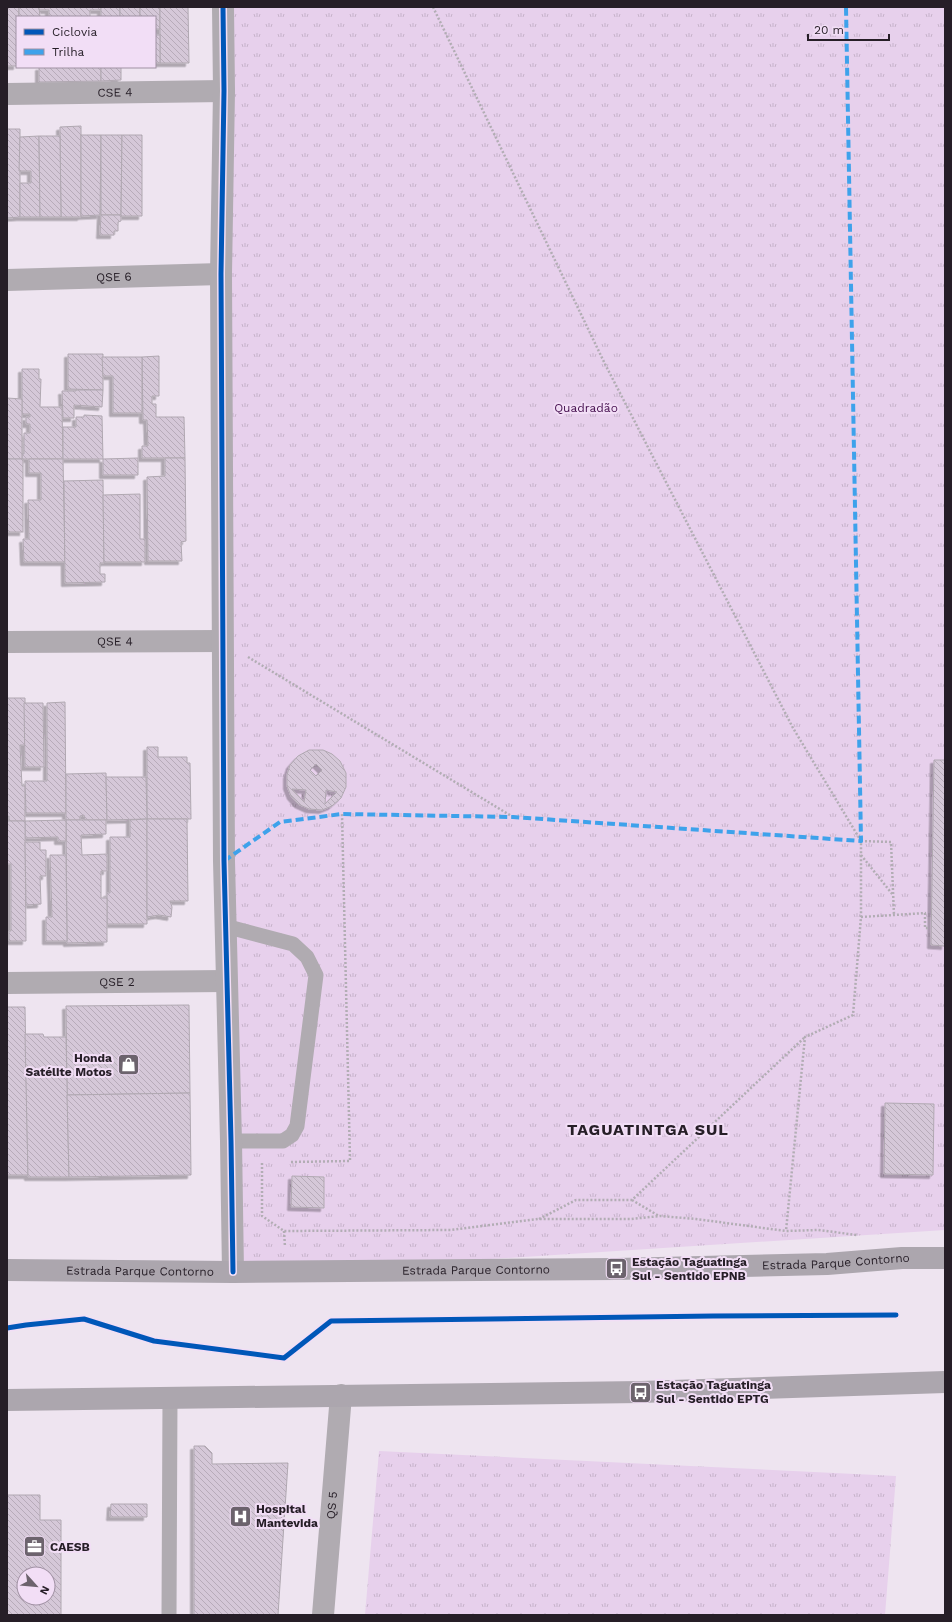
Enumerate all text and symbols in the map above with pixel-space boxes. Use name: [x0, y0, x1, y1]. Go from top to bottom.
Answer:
legend: [16, 16, 156, 68]
scale bar: [808, 16, 889, 42]
text: 20 m: [814, 23, 844, 37]
text: Ciclovia: [52, 25, 97, 39]
text: Trilha: [52, 45, 85, 59]
street label: CSE 4: [97, 85, 133, 100]
street label: QSE 6: [96, 270, 132, 284]
park label: Quadradão: [554, 401, 618, 415]
street label: QSE 4: [97, 634, 133, 649]
street label: QSE 2: [99, 975, 135, 989]
place label: Honda Satélite Motos: [26, 1051, 113, 1079]
shop icon: Honda Satélite Motos: [115, 1052, 141, 1078]
district label: TAGUATINTGA SUL: [567, 1120, 729, 1139]
street label: Estrada Parque Contorno: [762, 1251, 910, 1273]
place label: Estação Taguatinga Sul - Sentido EPNB: [632, 1255, 747, 1283]
bus stop icon: Estação Taguatinga Sul - Sentido EPNB: [604, 1256, 630, 1282]
street label: Estrada Parque Contorno: [402, 1263, 550, 1278]
street label: Estrada Parque Contorno: [66, 1264, 214, 1279]
place label: Estação Taguatinga Sul - Sentido EPTG: [656, 1378, 771, 1406]
bus stop icon: Estação Taguatinga Sul - Sentido EPTG: [628, 1379, 654, 1405]
street label: QS 5: [324, 1491, 340, 1520]
place label: Hospital Mantevida: [256, 1502, 318, 1530]
hospital icon: Hospital Mantevida: [227, 1503, 253, 1529]
office icon: CAESB: [21, 1534, 47, 1560]
place label: CAESB: [50, 1540, 90, 1554]
north arrow: [16, 1566, 56, 1606]
text: N: [37, 1584, 52, 1597]

